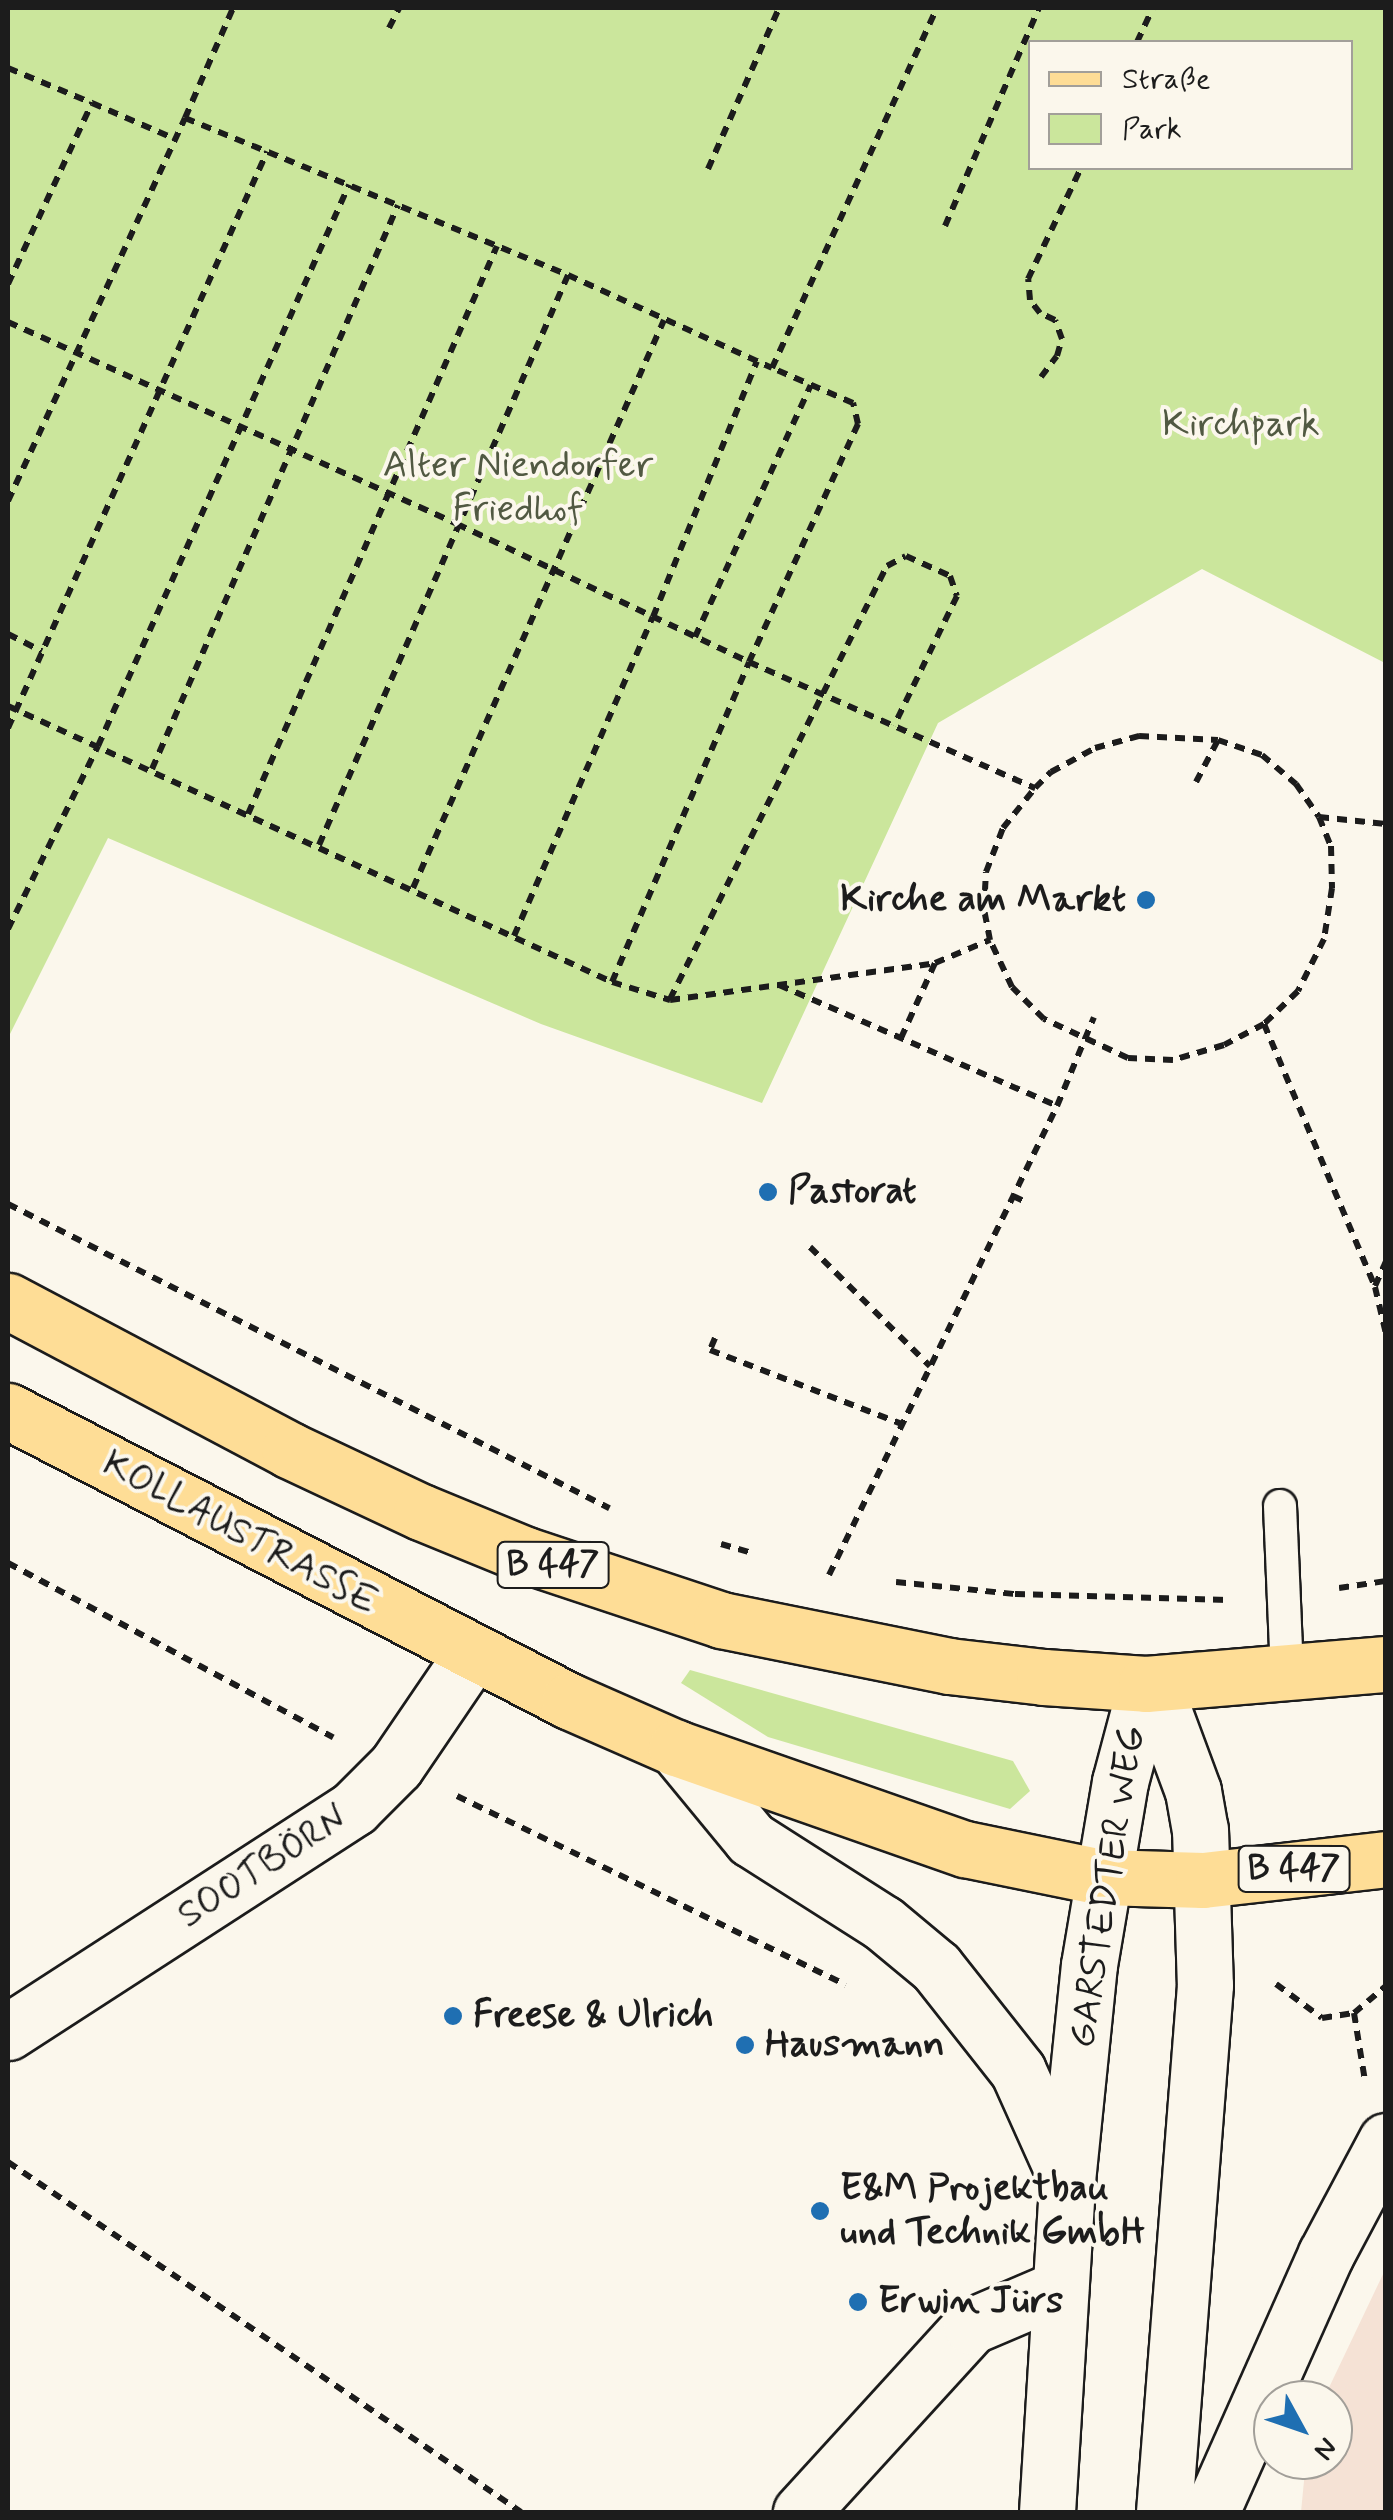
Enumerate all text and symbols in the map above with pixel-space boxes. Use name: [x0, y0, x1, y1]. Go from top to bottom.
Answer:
legend: [1028, 40, 1353, 170]
text: Straße: [1122, 60, 1210, 99]
text: Park: [1122, 110, 1182, 149]
park label: Kirchpark: [1162, 402, 1320, 448]
park label: Alter Niendorfer Friedhof: [384, 443, 652, 532]
place label: Kirche am Markt: [839, 877, 1126, 923]
marker: Kirche am Markt: [1135, 889, 1157, 911]
place label: Pastorat: [788, 1169, 917, 1215]
marker: Pastorat: [757, 1181, 779, 1203]
street label: KOLLAUSTRASSE: [95, 1441, 385, 1625]
road number: B 447: [496, 1535, 610, 1595]
street label: GARSTEDTER WEG: [1060, 1722, 1156, 2052]
street label: SOOTBÖRN: [169, 1795, 357, 1939]
road number: B 447: [1236, 1839, 1352, 1899]
place label: Freese & Ulrich: [473, 1993, 714, 2039]
marker: Freese & Ulrich: [442, 2005, 464, 2027]
place label: Hausmann: [765, 2022, 945, 2068]
marker: Hausmann: [734, 2034, 756, 2056]
place label: E&M Projektbau und Technik GmbH: [840, 2166, 1144, 2256]
marker: E&M Projektbau und Technik GmbH: [809, 2200, 831, 2222]
place label: Erwin Jürs: [878, 2279, 1063, 2325]
marker: Erwin Jürs: [847, 2291, 869, 2313]
north arrow: [1253, 2380, 1353, 2480]
text: N: [1305, 2429, 1345, 2467]

